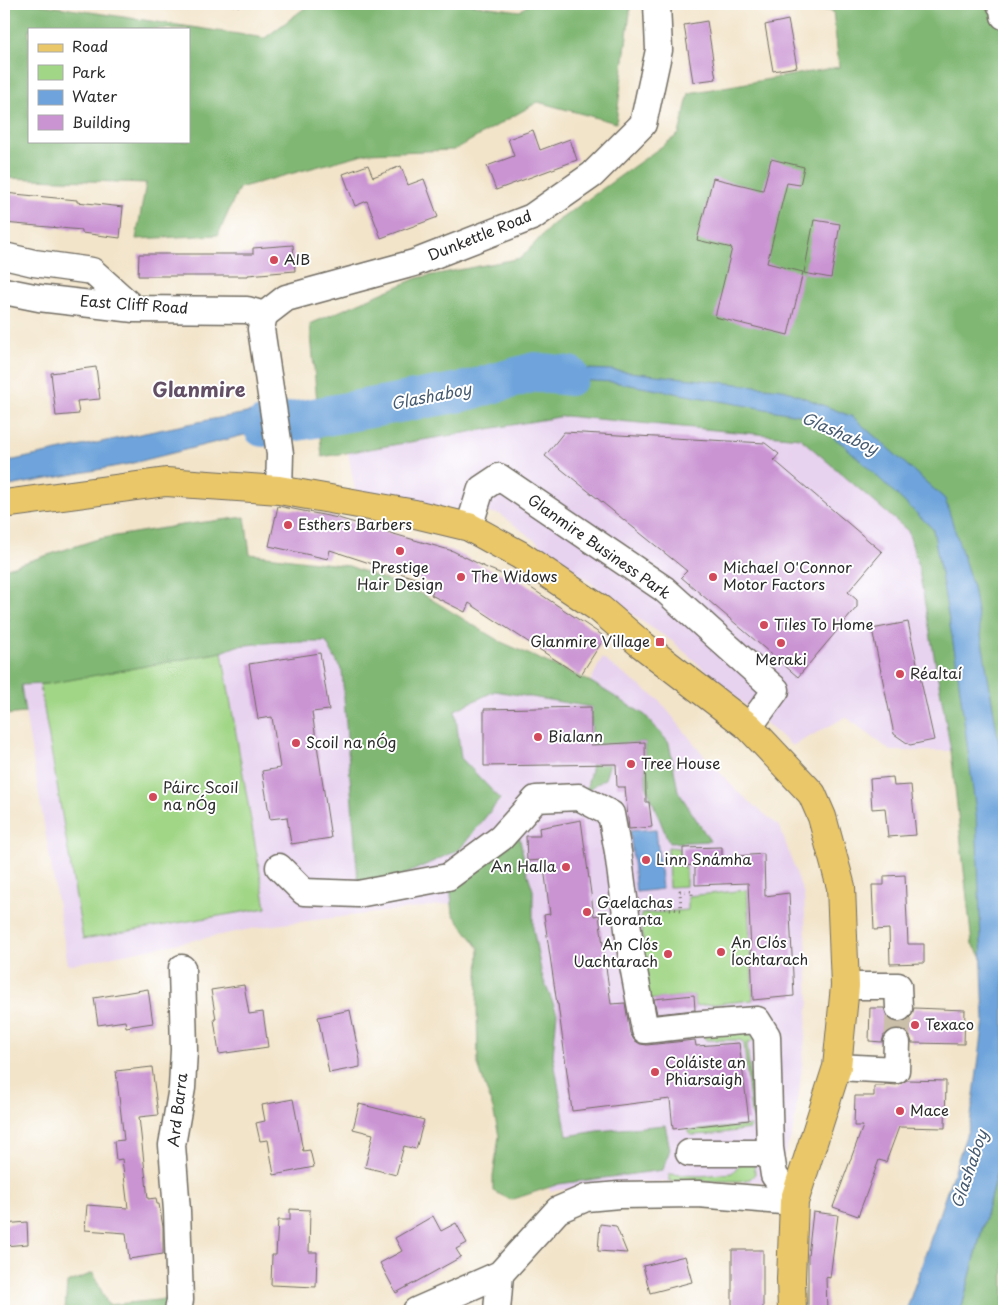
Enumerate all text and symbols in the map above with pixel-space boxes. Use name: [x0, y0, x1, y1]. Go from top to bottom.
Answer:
legend: [28, 28, 190, 142]
text: Road: [72, 34, 108, 57]
text: Park: [72, 60, 106, 83]
text: Water: [72, 84, 117, 107]
text: Building: [72, 110, 131, 133]
street label: Dunkettle Road: [424, 203, 535, 266]
place label: AIB: [284, 247, 310, 270]
marker: AIB: [268, 254, 280, 266]
street label: East Cliff Road: [79, 288, 189, 319]
district label: Glanmire: [152, 374, 246, 404]
water label: Glashaboy: [389, 375, 474, 415]
water label: Glashaboy: [798, 405, 884, 460]
street label: Glanmire Business Park: [524, 488, 676, 604]
place label: Esthers Barbers: [298, 512, 412, 535]
marker: Esthers Barbers: [282, 519, 294, 531]
marker: Prestige Hair Design: [394, 545, 406, 557]
place label: Prestige Hair Design: [357, 555, 443, 595]
place label: Michael O'Connor Motor Factors: [723, 555, 852, 595]
place label: The Widows: [471, 564, 557, 587]
marker: The Widows: [455, 571, 467, 583]
marker: Michael O'Connor Motor Factors: [707, 571, 719, 583]
place label: Tiles To Home: [774, 612, 873, 635]
marker: Tiles To Home: [758, 619, 770, 631]
place label: Glanmire Village: [530, 629, 650, 652]
marker: Glanmire Village: [654, 636, 666, 648]
marker: Meraki: [775, 637, 787, 649]
place label: Meraki: [755, 647, 807, 670]
place label: Réaltaí: [910, 661, 963, 684]
marker: Réaltaí: [894, 668, 906, 680]
place label: Bialann: [548, 724, 603, 747]
place label: Scoil na nÓg: [306, 730, 396, 753]
marker: Bialann: [532, 731, 544, 743]
marker: Scoil na nÓg: [290, 737, 302, 749]
place label: Tree House: [641, 751, 720, 774]
marker: Tree House: [625, 758, 637, 770]
place label: Páirc Scoil na nÓg: [163, 775, 238, 815]
marker: Páirc Scoil na nÓg: [147, 791, 159, 803]
place label: Linn Snámha: [656, 847, 752, 870]
place label: An Halla: [491, 854, 557, 877]
marker: Linn Snámha: [640, 854, 652, 866]
marker: An Halla: [560, 861, 572, 873]
place label: Gaelachas Teoranta: [597, 890, 673, 930]
marker: Gaelachas Teoranta: [581, 906, 593, 918]
place label: An Clós Íochtarach: [731, 930, 808, 970]
place label: An Clós Uachtarach: [573, 932, 658, 972]
marker: An Clós Íochtarach: [715, 946, 727, 958]
marker: An Clós Uachtarach: [662, 948, 674, 960]
place label: Texaco: [925, 1012, 974, 1035]
marker: Texaco: [909, 1019, 921, 1031]
place label: Coláiste an Phiarsaigh: [665, 1050, 746, 1090]
marker: Coláiste an Phiarsaigh: [649, 1066, 661, 1078]
street label: Ard Barra: [161, 1071, 193, 1148]
place label: Mace: [910, 1098, 949, 1121]
marker: Mace: [894, 1105, 906, 1117]
water label: Glashaboy: [943, 1125, 993, 1211]

